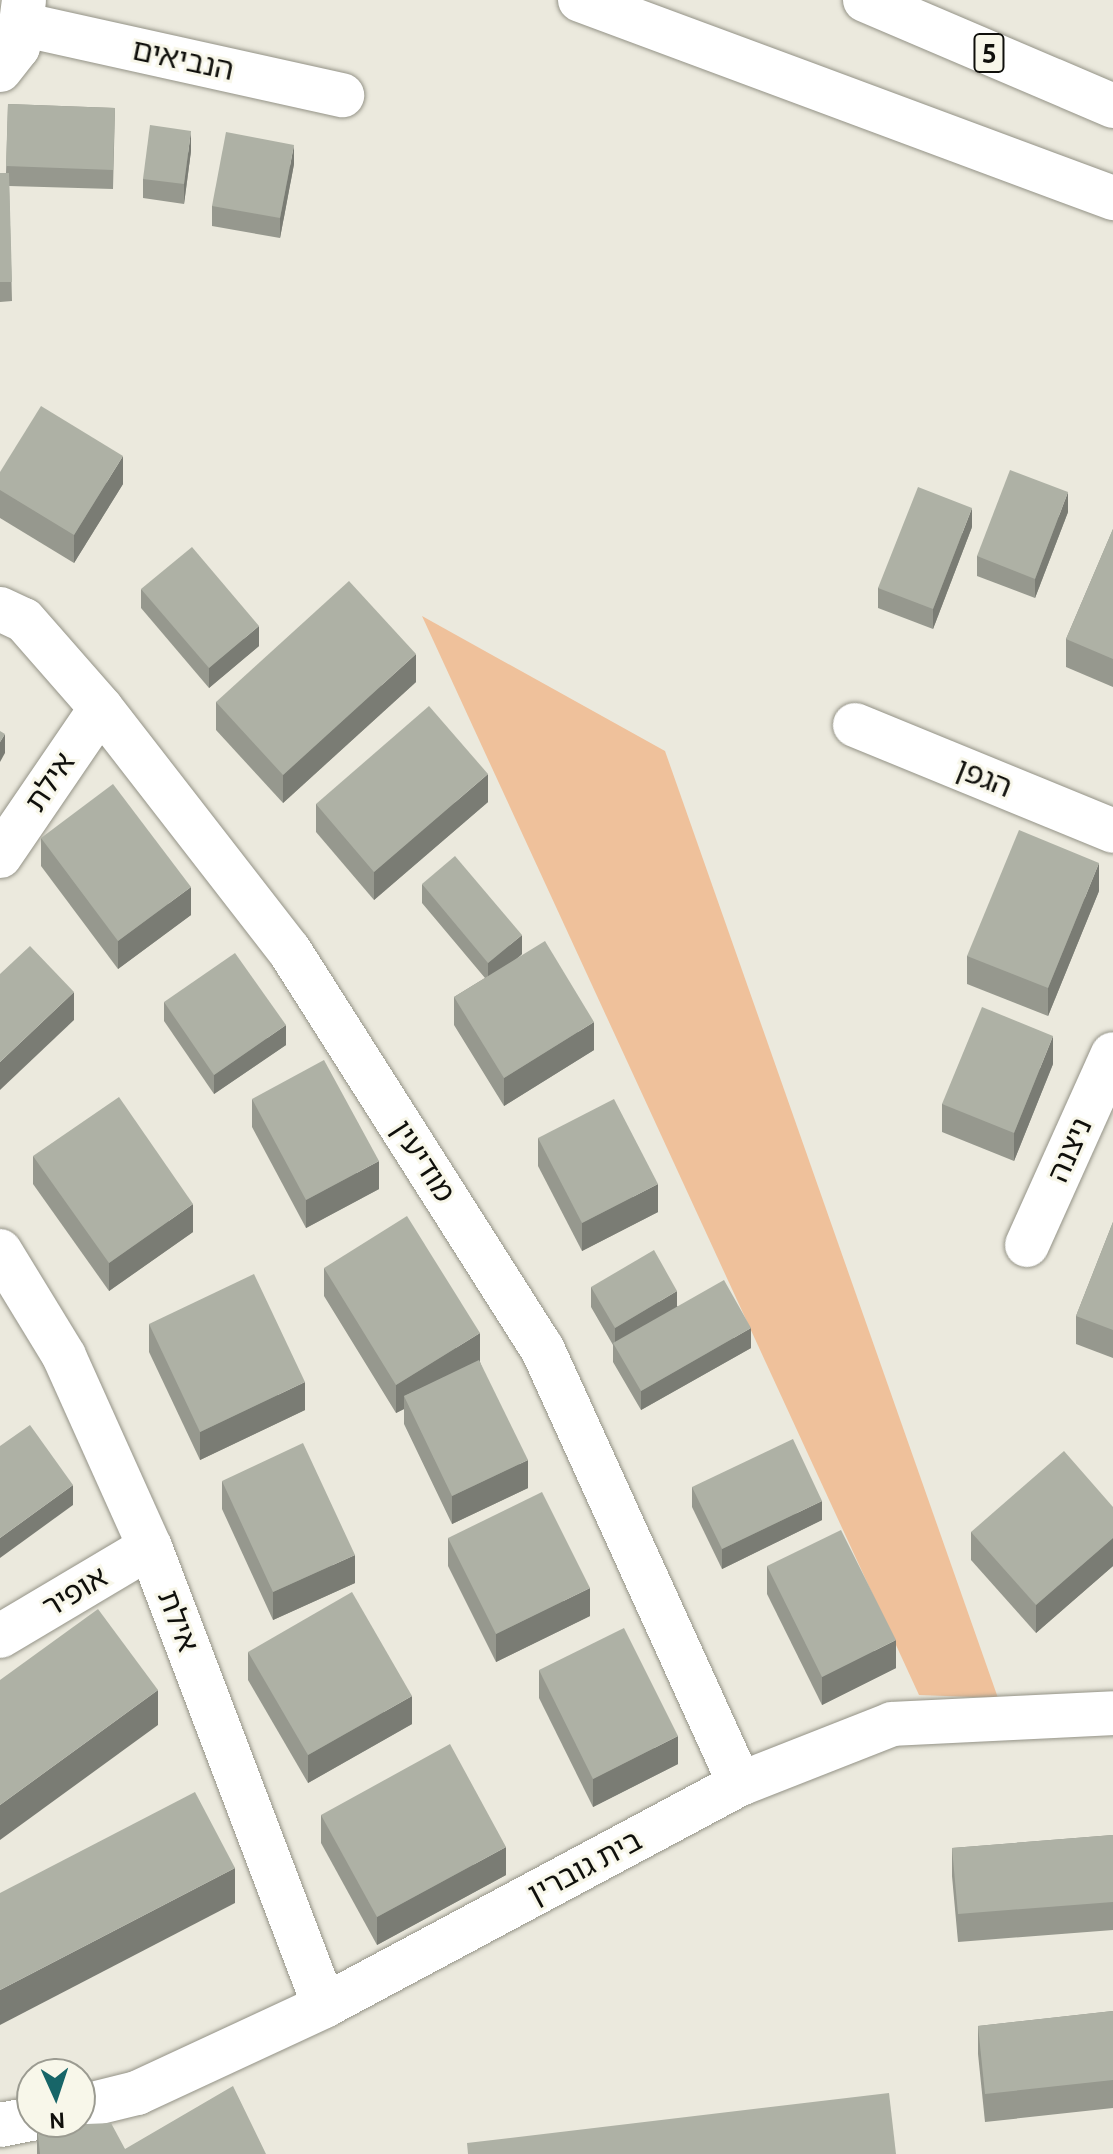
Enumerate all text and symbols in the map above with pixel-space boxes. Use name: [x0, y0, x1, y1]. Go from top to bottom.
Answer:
road number: 5: [973, 29, 1005, 77]
street label: הנביאים: [129, 32, 237, 88]
street label: אילת: [17, 746, 83, 818]
street label: הגפן: [951, 751, 1017, 805]
street label: ניצנה: [1040, 1112, 1100, 1188]
street label: מודיעין: [383, 1113, 463, 1209]
street label: אופיר: [36, 1559, 114, 1625]
street label: אילת: [150, 1585, 206, 1657]
street label: בית גוברין: [522, 1822, 648, 1912]
north arrow: [16, 2058, 96, 2138]
text: N: [49, 2107, 66, 2134]

